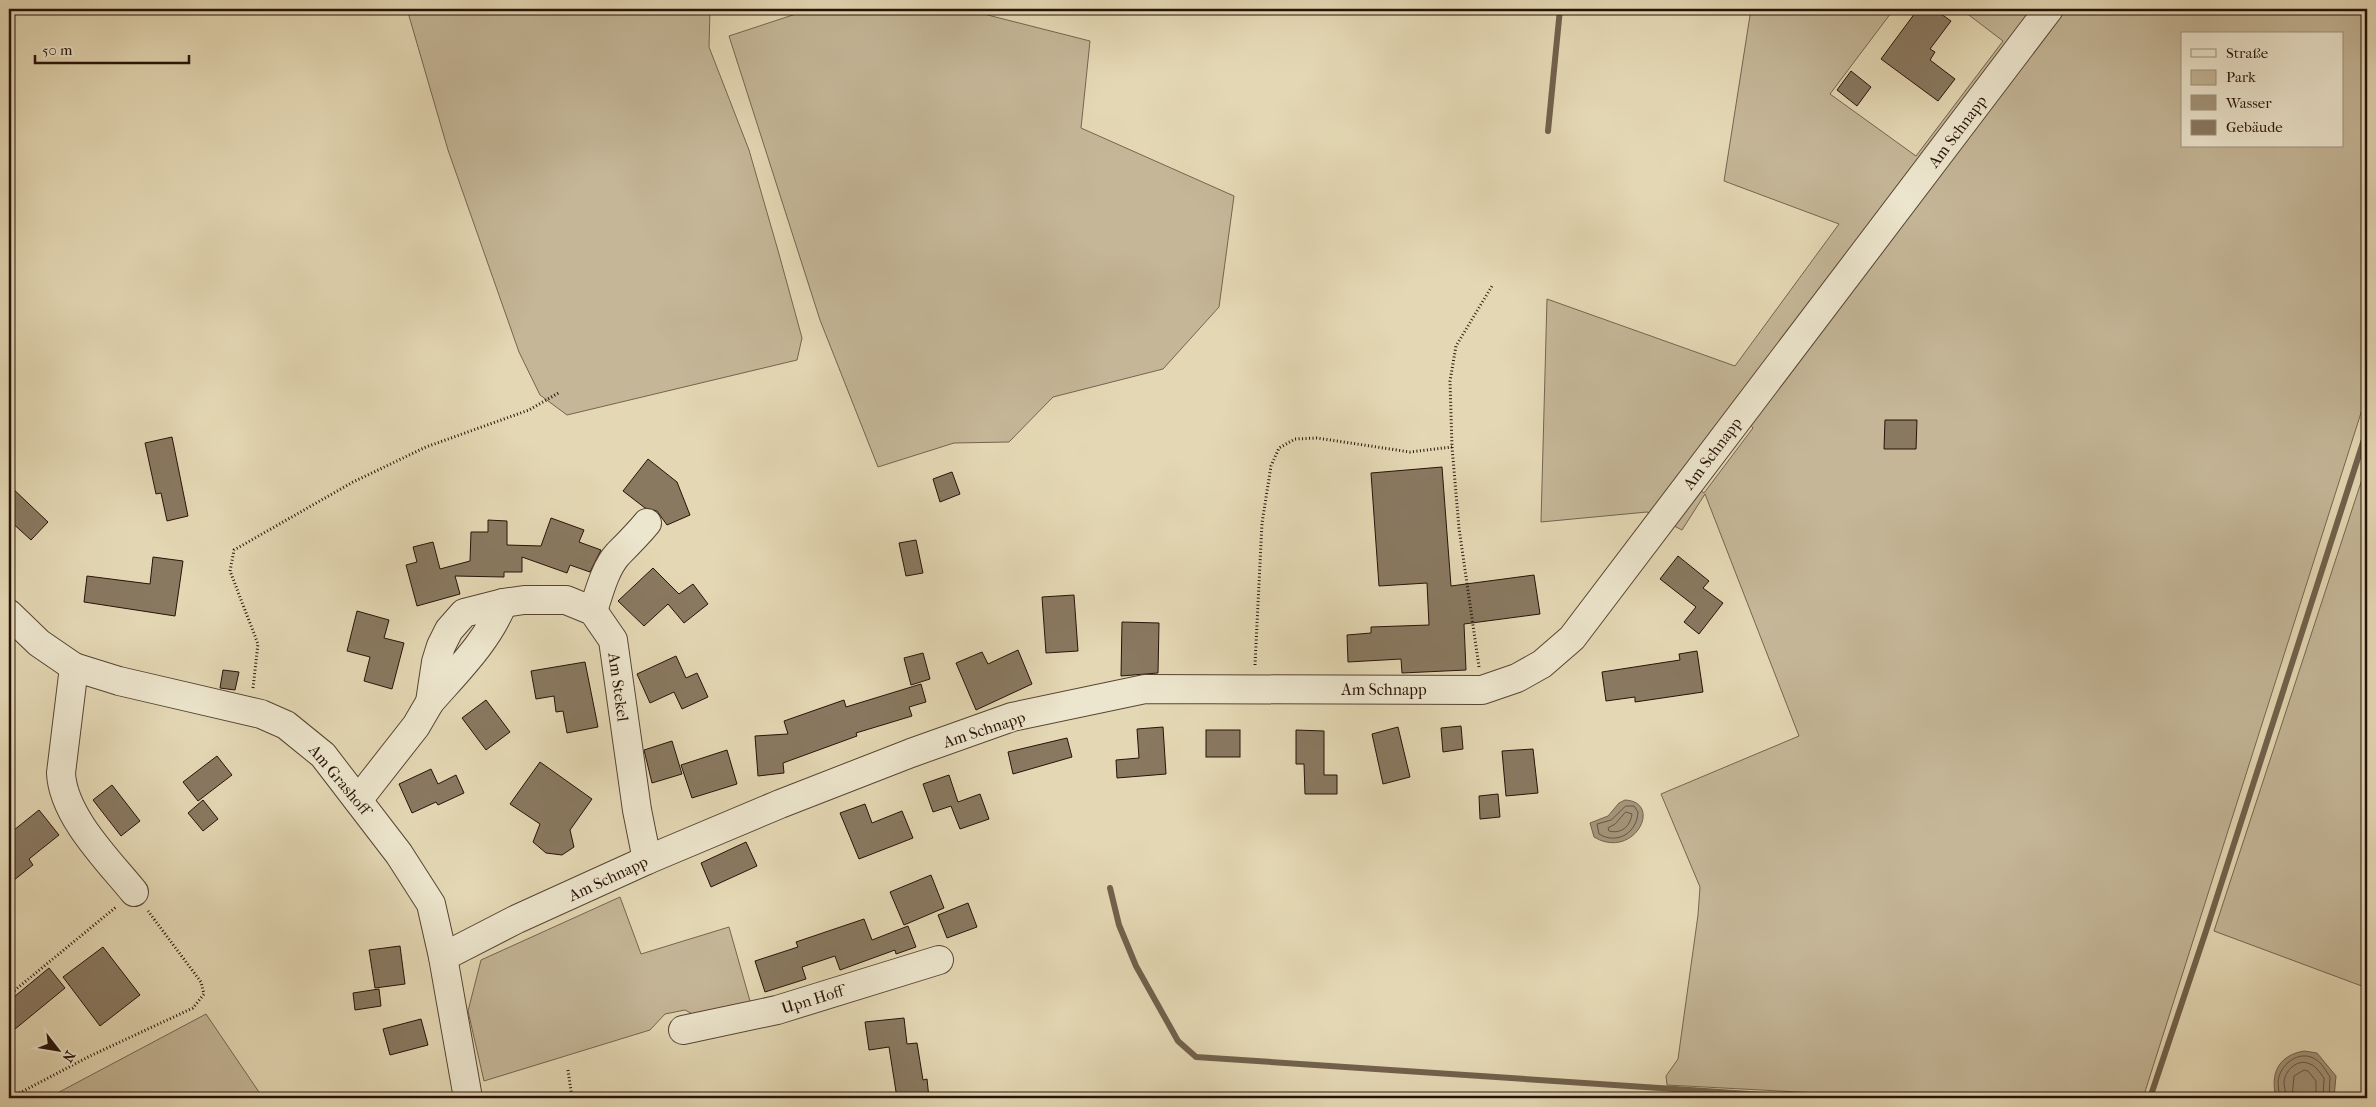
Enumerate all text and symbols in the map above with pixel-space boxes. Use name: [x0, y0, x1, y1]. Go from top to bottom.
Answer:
scale bar: [35, 32, 189, 64]
legend: [2181, 32, 2344, 148]
text: 50 m: [42, 41, 73, 59]
text: Straße: [2226, 44, 2269, 62]
text: Park: [2226, 68, 2256, 86]
street label: Am Schnapp: [1924, 91, 1991, 172]
text: Wasser: [2225, 94, 2272, 112]
text: Gebäude: [2226, 118, 2283, 136]
street label: Am Schnapp: [1679, 413, 1746, 494]
street label: Am Stekel: [604, 650, 633, 723]
street label: Am Schnapp: [1340, 680, 1427, 699]
street label: Am Schnapp: [940, 707, 1028, 752]
street label: Am Grashoff: [304, 740, 376, 821]
street label: Am Schnapp: [565, 852, 651, 906]
street label: Upn Hoff: [779, 980, 849, 1018]
north arrow: [32, 1024, 82, 1074]
text: N: [58, 1048, 79, 1066]

